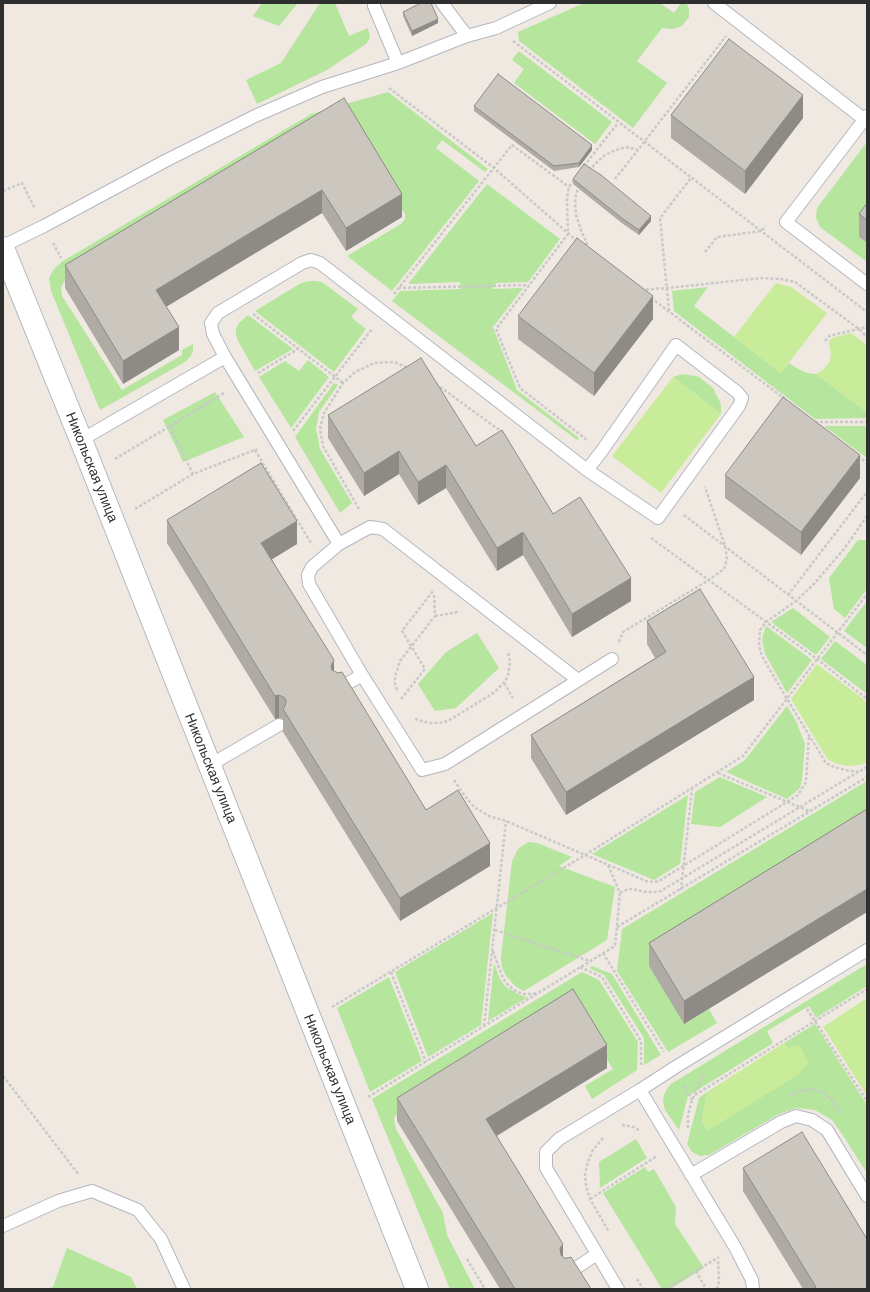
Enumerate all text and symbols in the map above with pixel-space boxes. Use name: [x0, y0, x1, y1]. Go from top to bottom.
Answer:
street label: Никольская улица: [62, 410, 122, 524]
street label: Никольская улица: [181, 711, 241, 825]
street label: Никольская улица: [300, 1012, 360, 1126]

